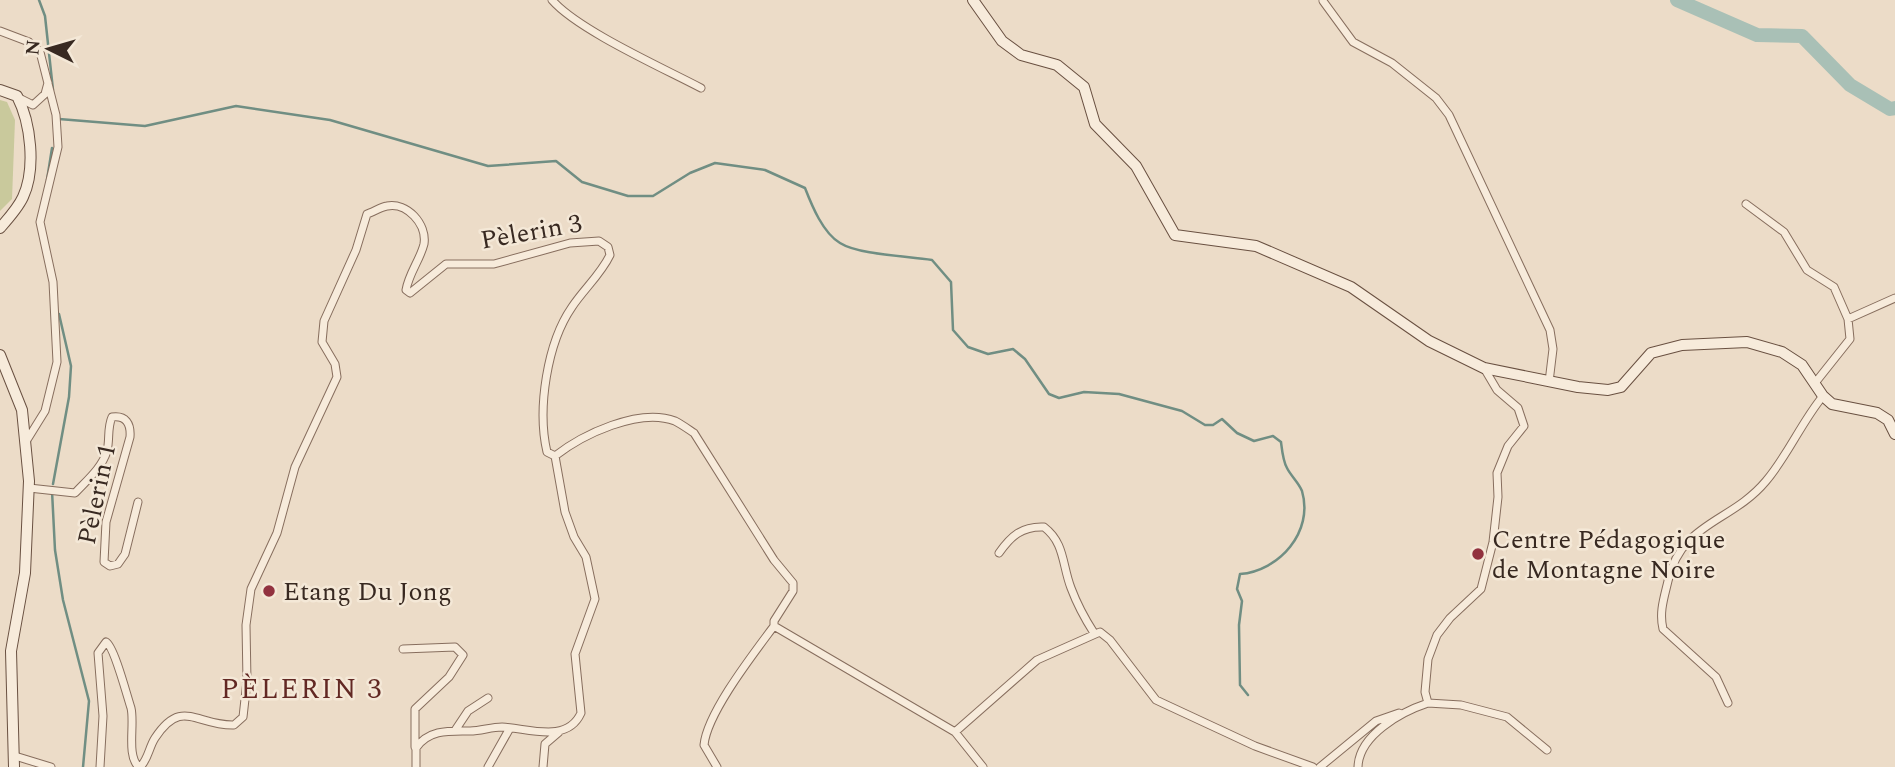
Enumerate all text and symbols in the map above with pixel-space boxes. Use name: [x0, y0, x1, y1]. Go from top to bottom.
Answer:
north arrow: [14, 14, 84, 84]
text: N: [18, 39, 49, 57]
street label: Pèlerin 3: [477, 203, 585, 261]
street label: Pèlerin 1: [67, 440, 127, 548]
place label: Centre Pédagogique de Montagne Noire: [1492, 520, 1725, 590]
marker: Centre Pédagogique de Montagne Noire: [1470, 546, 1486, 562]
place label: Etang Du Jong: [283, 572, 452, 612]
marker: Etang Du Jong: [261, 583, 277, 599]
district label: PÈLERIN 3: [221, 668, 383, 711]

